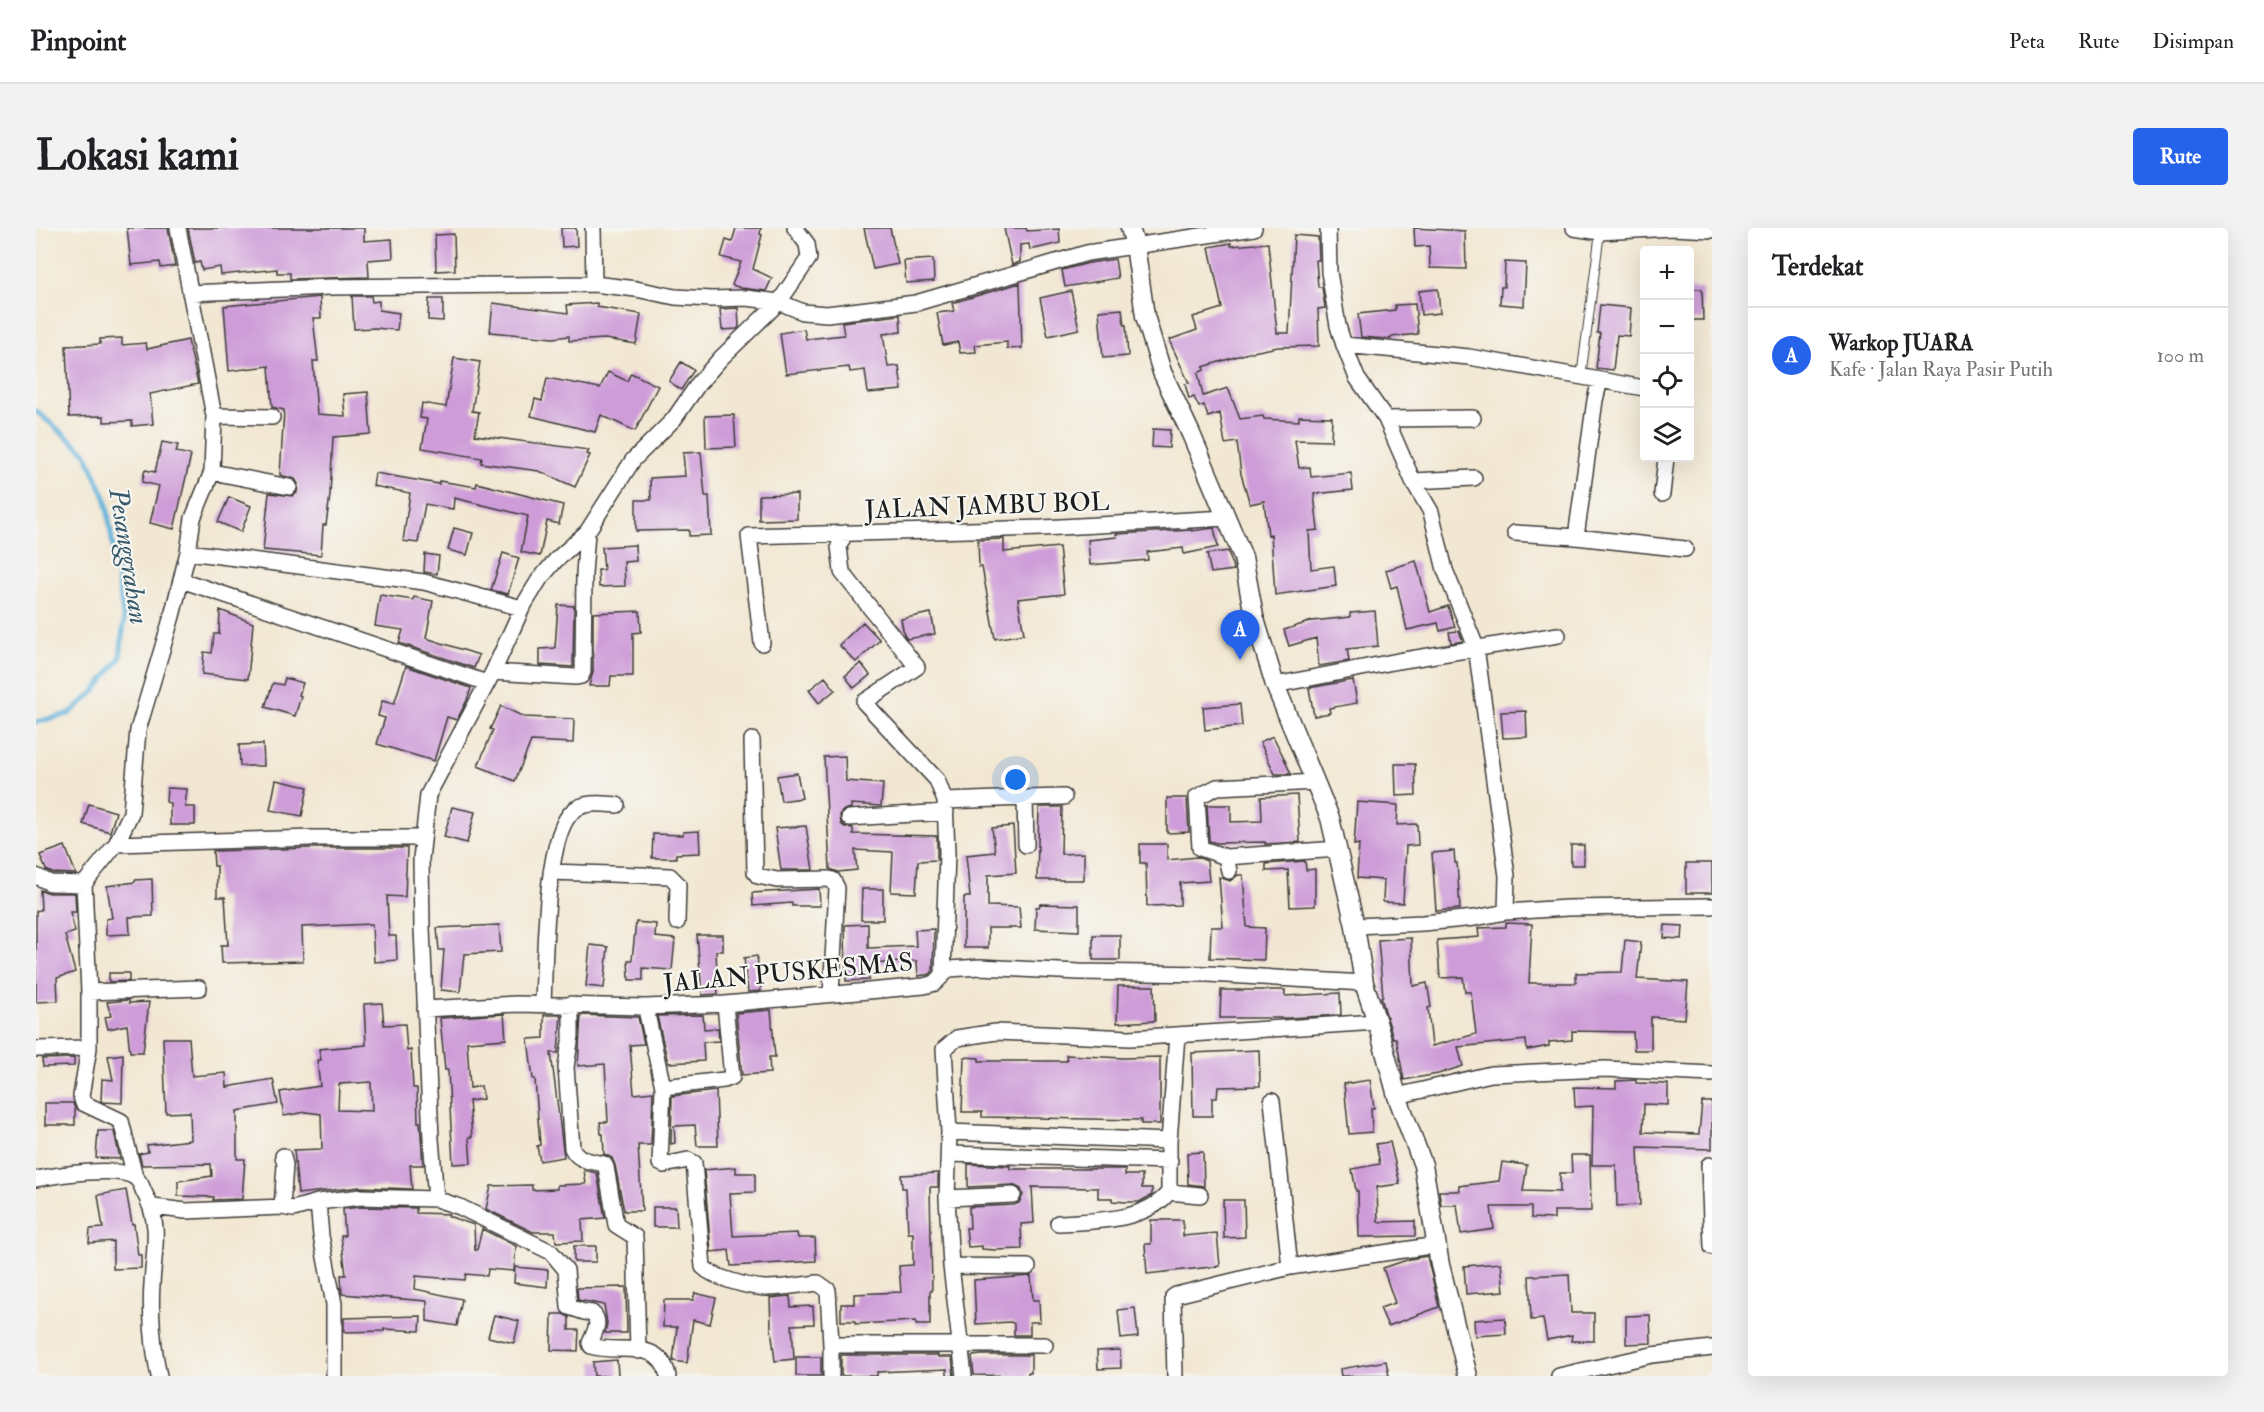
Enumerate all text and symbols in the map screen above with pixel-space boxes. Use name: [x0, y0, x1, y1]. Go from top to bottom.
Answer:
text: Pinpoint: [30, 24, 126, 59]
text: Peta: [2009, 28, 2045, 55]
text: Rute: [2078, 28, 2119, 55]
text: Disimpan: [2152, 28, 2234, 55]
button: Rute: [2133, 128, 2228, 185]
text: Lokasi kami: [36, 130, 239, 182]
map controls: [1640, 246, 1694, 462]
button: +: [1640, 246, 1694, 300]
text: Terdekat: [1772, 251, 1863, 283]
button: −: [1640, 300, 1694, 354]
text: Warkop JUARA: [1829, 329, 1974, 357]
text: A: [1785, 343, 1798, 368]
text: 100 m: [2157, 343, 2204, 368]
button: locate: [1640, 354, 1694, 408]
text: Kafe · Jalan Raya Pasir Putih: [1829, 357, 2053, 382]
button: layers: [1640, 408, 1694, 462]
water label: Pesanggrahan: [101, 485, 156, 627]
street label: JALAN JAMBU BOL: [863, 486, 1110, 526]
pin: A: [1220, 610, 1260, 660]
your location: [1001, 765, 1030, 794]
street label: JALAN PUSKESMAS: [661, 946, 914, 1000]

